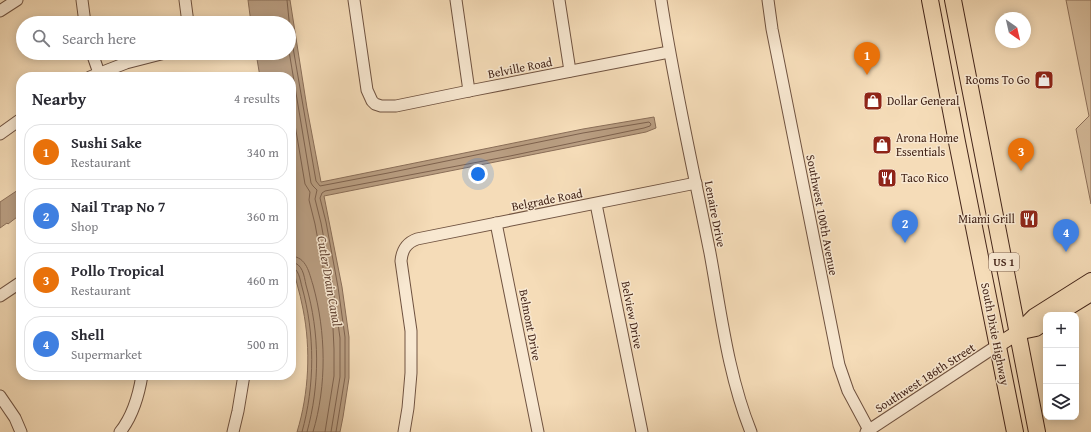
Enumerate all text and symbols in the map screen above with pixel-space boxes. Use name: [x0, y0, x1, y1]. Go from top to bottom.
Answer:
north arrow: [995, 12, 1031, 48]
search box: [16, 16, 296, 60]
icon: search: [30, 27, 52, 49]
text: Search here: [62, 28, 136, 49]
pin: 1: [854, 42, 880, 75]
street label: Belville Road: [486, 53, 554, 82]
shop icon: Rooms To Go: [1033, 69, 1055, 91]
place label: Rooms To Go: [965, 71, 1030, 88]
text: Nearby: [32, 86, 86, 111]
text: 4 results: [234, 89, 280, 108]
shop icon: Dollar General: [862, 90, 884, 112]
place label: Dollar General: [887, 92, 960, 109]
place label: Arona Home Essentials: [896, 129, 959, 160]
text: Sushi Sake: [71, 132, 142, 153]
shop icon: Arona Home Essentials: [871, 134, 893, 156]
pin: 3: [1008, 138, 1034, 171]
text: 1: [43, 143, 49, 162]
text: 340 m: [247, 143, 279, 162]
text: Restaurant: [71, 153, 131, 172]
street label: Southwest 100th Avenue: [802, 153, 843, 277]
your location: [468, 164, 488, 184]
restaurant icon: Taco Rico: [876, 167, 898, 189]
place label: Taco Rico: [901, 169, 949, 186]
street label: Lenaire Drive: [701, 179, 730, 249]
street label: Belgrade Road: [510, 184, 584, 215]
text: Nail Trap No 7: [71, 196, 166, 217]
text: 2: [43, 207, 49, 226]
text: 360 m: [247, 207, 279, 226]
restaurant icon: Miami Grill: [1018, 208, 1040, 230]
pin: 2: [892, 210, 918, 243]
place label: Miami Grill: [958, 210, 1016, 227]
text: Shop: [71, 217, 98, 236]
pin: 4: [1053, 219, 1079, 252]
water label: Cutler Drain Canal: [312, 234, 347, 328]
road number: US 1: [989, 253, 1019, 271]
text: Pollo Tropical: [71, 260, 164, 281]
text: 3: [43, 271, 49, 290]
text: 460 m: [247, 271, 279, 290]
street label: Belview Drive: [618, 279, 647, 351]
text: Restaurant: [71, 281, 131, 300]
street label: South Dixie Highway: [977, 281, 1014, 387]
street label: Belmont Drive: [515, 288, 546, 362]
map controls: [1043, 312, 1079, 420]
button: +: [1043, 312, 1079, 348]
text: Shell: [71, 324, 104, 345]
text: 4: [43, 335, 49, 354]
text: 500 m: [247, 335, 279, 354]
street label: Southwest 186th Street: [871, 338, 979, 416]
text: Supermarket: [71, 345, 142, 364]
button: −: [1043, 348, 1079, 384]
button: layers: [1043, 384, 1079, 420]

